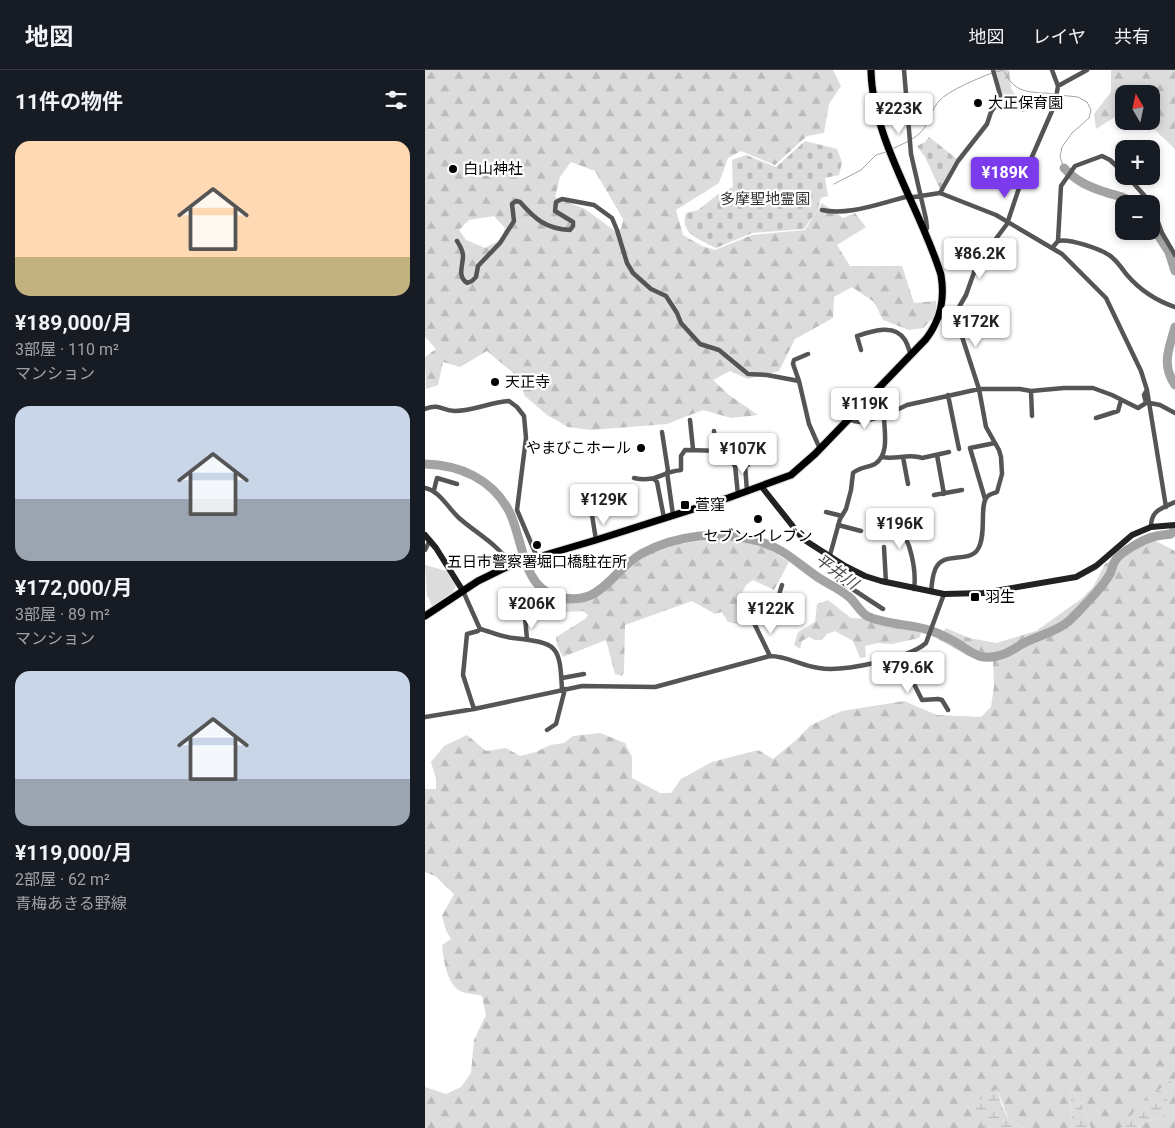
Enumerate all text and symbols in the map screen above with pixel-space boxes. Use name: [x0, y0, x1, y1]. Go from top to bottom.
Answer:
text: 地図: [25, 23, 73, 51]
text: 地図: [969, 26, 1005, 47]
text: レイヤ: [1033, 26, 1086, 47]
text: 共有: [1114, 26, 1150, 47]
north arrow: [1115, 85, 1160, 130]
map controls: [1115, 85, 1160, 240]
icon: filters: [382, 86, 410, 114]
text: 11件の物件: [15, 90, 123, 114]
pin: ¥223K: [864, 92, 934, 135]
place label: 大正保育園: [988, 94, 1063, 112]
marker: 大正保育園: [972, 97, 984, 109]
text: ¥223K: [876, 99, 922, 118]
button: +: [1115, 140, 1160, 185]
pin: ¥189K: [970, 156, 1040, 199]
place label: 白山神社: [463, 160, 523, 178]
marker: 白山神社: [447, 163, 459, 175]
text: ¥189K: [982, 163, 1028, 182]
icon: home: [168, 174, 258, 264]
park label: 多摩聖地霊園: [720, 190, 810, 208]
button: −: [1115, 195, 1160, 240]
pin: ¥86.2K: [939, 238, 1021, 280]
text: ¥86.2K: [955, 244, 1005, 263]
pin: ¥172K: [941, 306, 1011, 348]
text: ¥189,000/月: [15, 311, 133, 335]
text: ¥172K: [953, 312, 999, 331]
text: 3部屋 · 110 m²: [15, 340, 119, 359]
text: マンション: [15, 364, 95, 383]
place label: 天正寺: [505, 373, 550, 391]
marker: 天正寺: [489, 376, 501, 388]
pin: ¥119K: [830, 388, 900, 430]
text: ¥119K: [842, 394, 888, 413]
pin: ¥107K: [708, 432, 778, 475]
icon: home: [168, 439, 258, 529]
place label: やまびこホール: [526, 439, 631, 457]
text: ¥107K: [720, 439, 766, 458]
marker: やまびこホール: [635, 442, 647, 454]
pin: ¥129K: [569, 484, 639, 526]
text: ¥129K: [581, 490, 627, 509]
place label: 萱窪: [695, 496, 725, 514]
marker: 萱窪: [679, 499, 691, 511]
pin: ¥196K: [865, 508, 935, 550]
marker: セブン-イレブン: [752, 513, 764, 525]
text: ¥196K: [877, 514, 923, 533]
place label: セブン-イレブン: [703, 527, 813, 545]
marker: 五日市警察署堀口橋駐在所: [531, 539, 543, 551]
water label: 平井川: [812, 550, 863, 594]
place label: 五日市警察署堀口橋駐在所: [447, 553, 627, 571]
text: ¥172,000/月: [15, 576, 133, 600]
pin: ¥206K: [497, 588, 567, 630]
place label: 羽生: [985, 588, 1015, 606]
marker: 羽生: [969, 591, 981, 603]
pin: ¥122K: [736, 592, 806, 635]
text: ¥206K: [509, 594, 555, 613]
text: ¥122K: [748, 599, 794, 618]
text: 3部屋 · 89 m²: [15, 605, 110, 624]
text: マンション: [15, 629, 95, 648]
pin: ¥79.6K: [867, 652, 949, 694]
text: ¥79.6K: [883, 658, 933, 677]
icon: home: [168, 704, 258, 794]
text: ¥119,000/月: [15, 841, 133, 865]
text: 2部屋 · 62 m²: [15, 870, 110, 889]
text: 青梅あきる野線: [15, 894, 127, 913]

